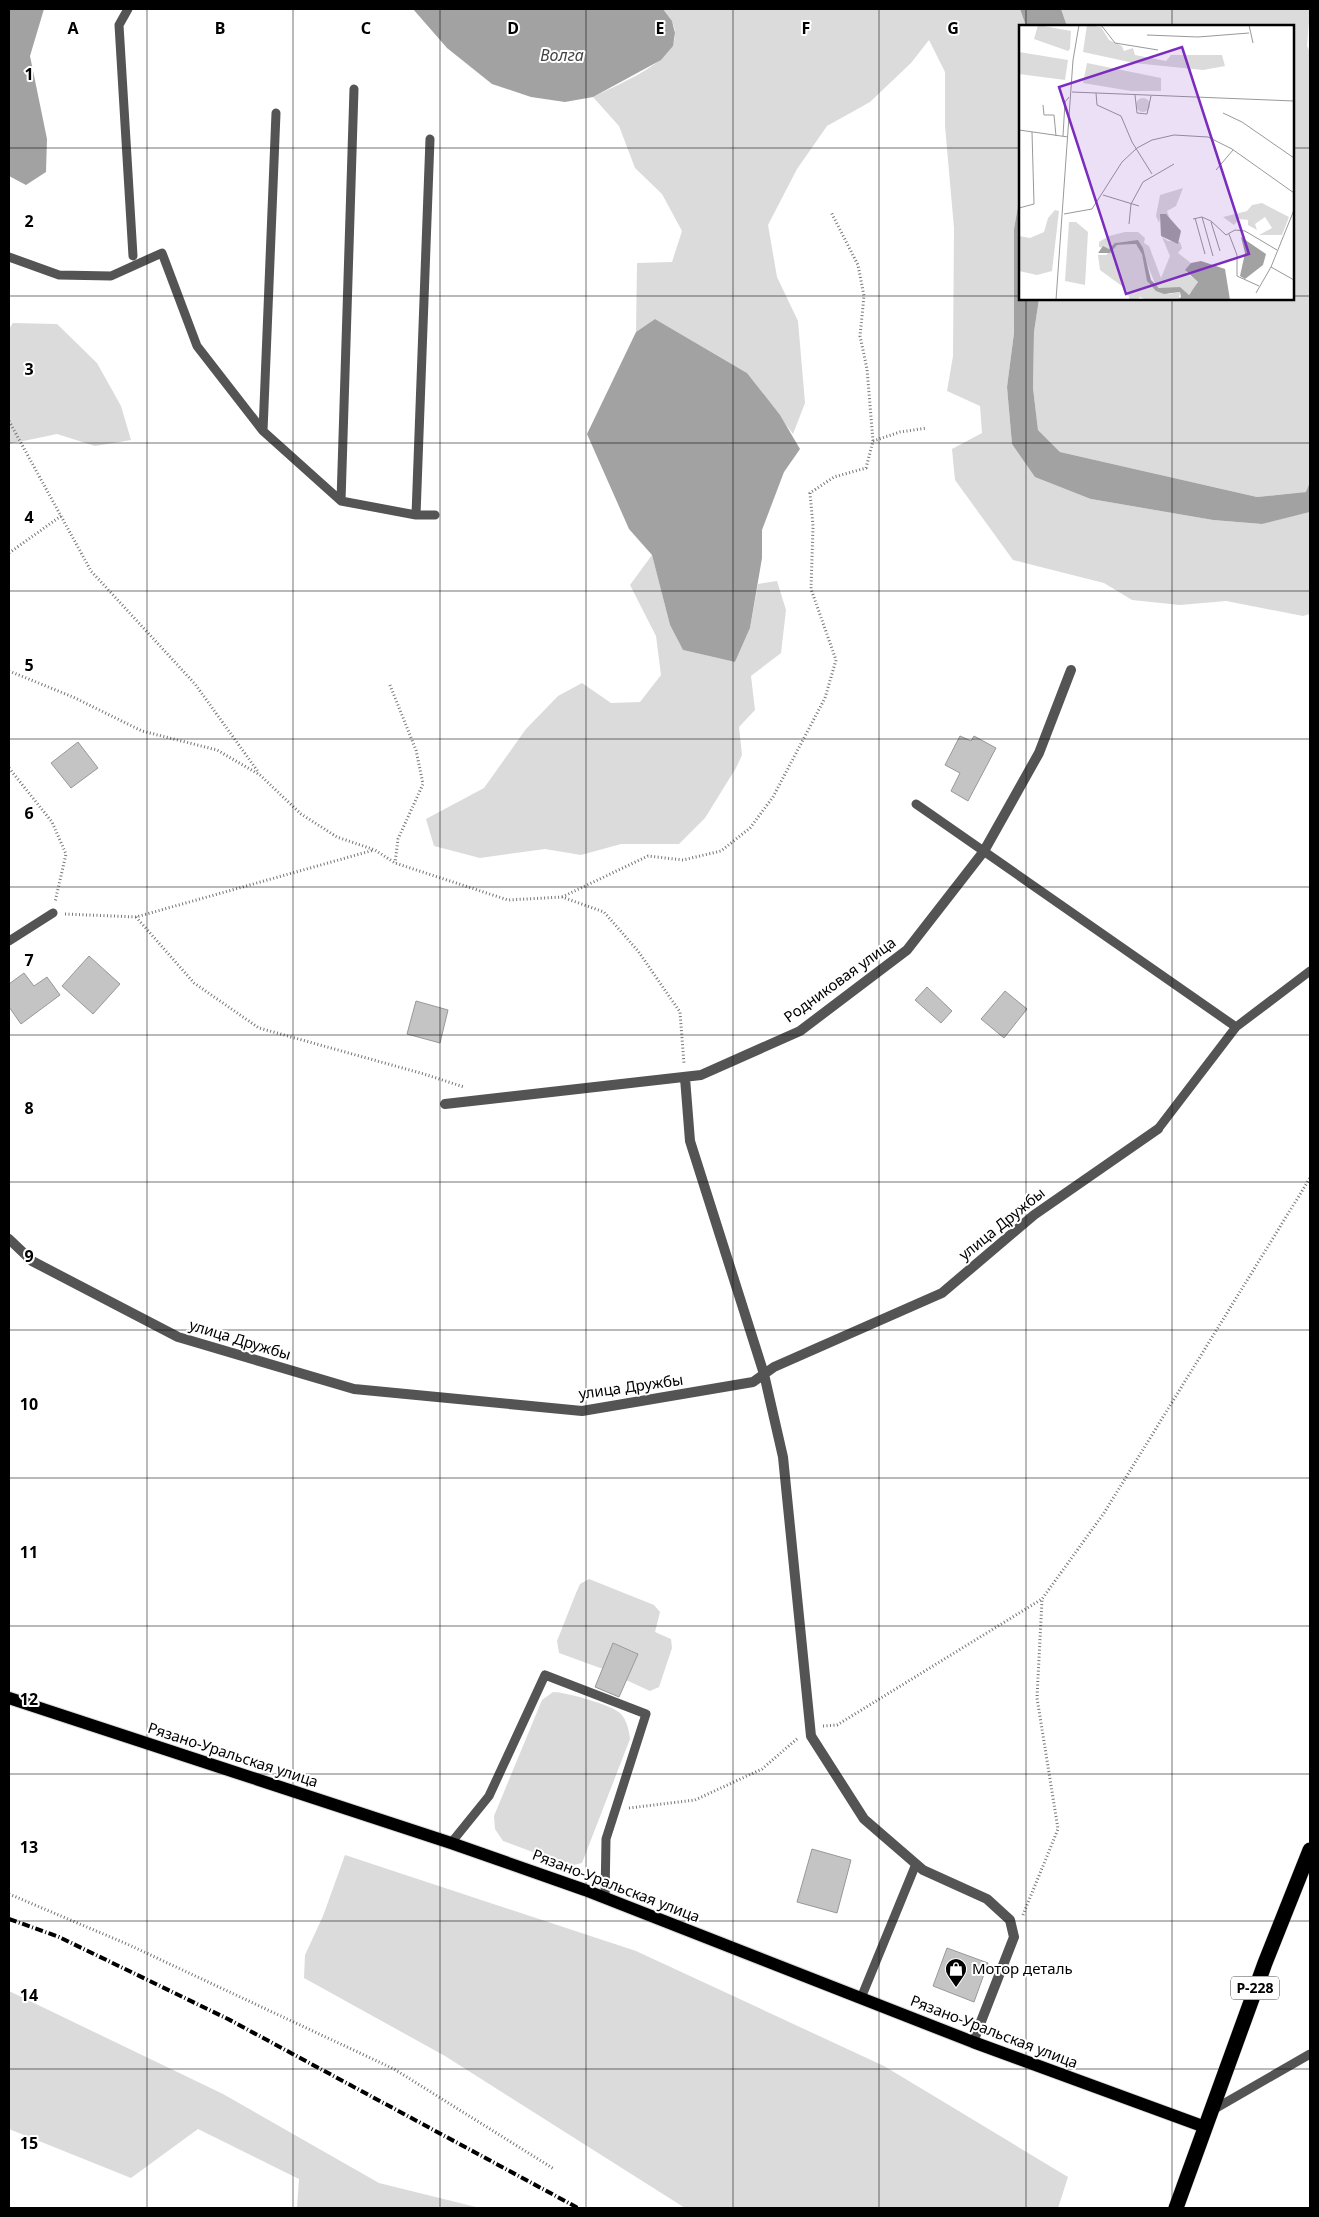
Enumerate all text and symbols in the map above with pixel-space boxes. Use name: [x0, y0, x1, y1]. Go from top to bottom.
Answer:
text: A: [67, 17, 79, 39]
text: B: [215, 17, 225, 39]
text: C: [361, 17, 371, 39]
text: D: [507, 17, 519, 39]
text: E: [656, 17, 665, 39]
text: F: [802, 17, 810, 39]
text: G: [947, 17, 959, 39]
inset map: [1019, 25, 1294, 300]
water label: Волга: [540, 44, 584, 66]
text: 1: [24, 63, 34, 85]
text: 2: [24, 210, 34, 232]
text: 3: [24, 358, 34, 380]
text: 4: [24, 506, 34, 528]
text: 5: [24, 654, 34, 676]
text: 6: [24, 802, 34, 824]
street label: Родниковая улица: [779, 932, 899, 1027]
text: 7: [24, 949, 34, 971]
text: 8: [24, 1097, 34, 1119]
street label: улица Дружбы: [954, 1182, 1049, 1264]
text: 9: [24, 1245, 34, 1267]
street label: улица Дружбы: [187, 1314, 294, 1364]
street label: улица Дружбы: [577, 1369, 684, 1403]
text: 10: [20, 1393, 38, 1415]
text: 11: [20, 1541, 38, 1563]
text: 12: [20, 1688, 38, 1710]
street label: Рязано-Уральская улица: [146, 1717, 321, 1791]
text: 13: [20, 1836, 38, 1858]
street label: Рязано-Уральская улица: [530, 1844, 703, 1926]
shop icon: Мотор деталь: [944, 1957, 968, 1988]
place label: Мотор деталь: [972, 1958, 1073, 1978]
road number: Р-228: [1231, 1976, 1279, 2000]
text: 14: [20, 1984, 38, 2006]
street label: Рязано-Уральская улица: [908, 1990, 1081, 2072]
text: 15: [20, 2132, 38, 2154]

